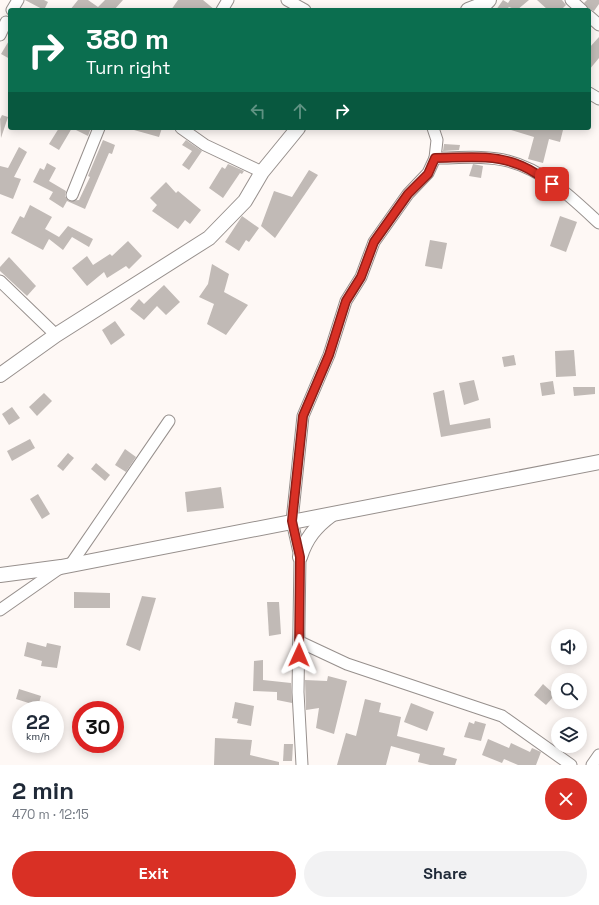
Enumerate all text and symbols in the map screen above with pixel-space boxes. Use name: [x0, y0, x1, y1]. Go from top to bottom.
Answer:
text: 380 m: [86, 21, 169, 57]
icon: right: [20, 24, 72, 76]
text: Turn right: [86, 56, 170, 79]
icon: left: [247, 100, 269, 122]
icon: ahead: [289, 100, 311, 122]
icon: right: [331, 100, 353, 122]
pin: [535, 167, 569, 201]
icon: arrive: [541, 173, 563, 195]
map controls: [551, 629, 587, 753]
button: sound: [551, 629, 587, 665]
position arrow: [278, 634, 320, 676]
button: search: [551, 673, 587, 709]
speed limit sign: 30: [72, 701, 124, 753]
text: 22: [26, 709, 50, 735]
button: layers: [551, 717, 587, 753]
text: km/h: [26, 730, 50, 743]
text: 2 min: [12, 775, 74, 806]
button: close: [545, 778, 587, 820]
text: 470 m · 12:15: [12, 806, 89, 823]
button: Exit: [12, 851, 296, 897]
button: Share: [304, 851, 587, 897]

